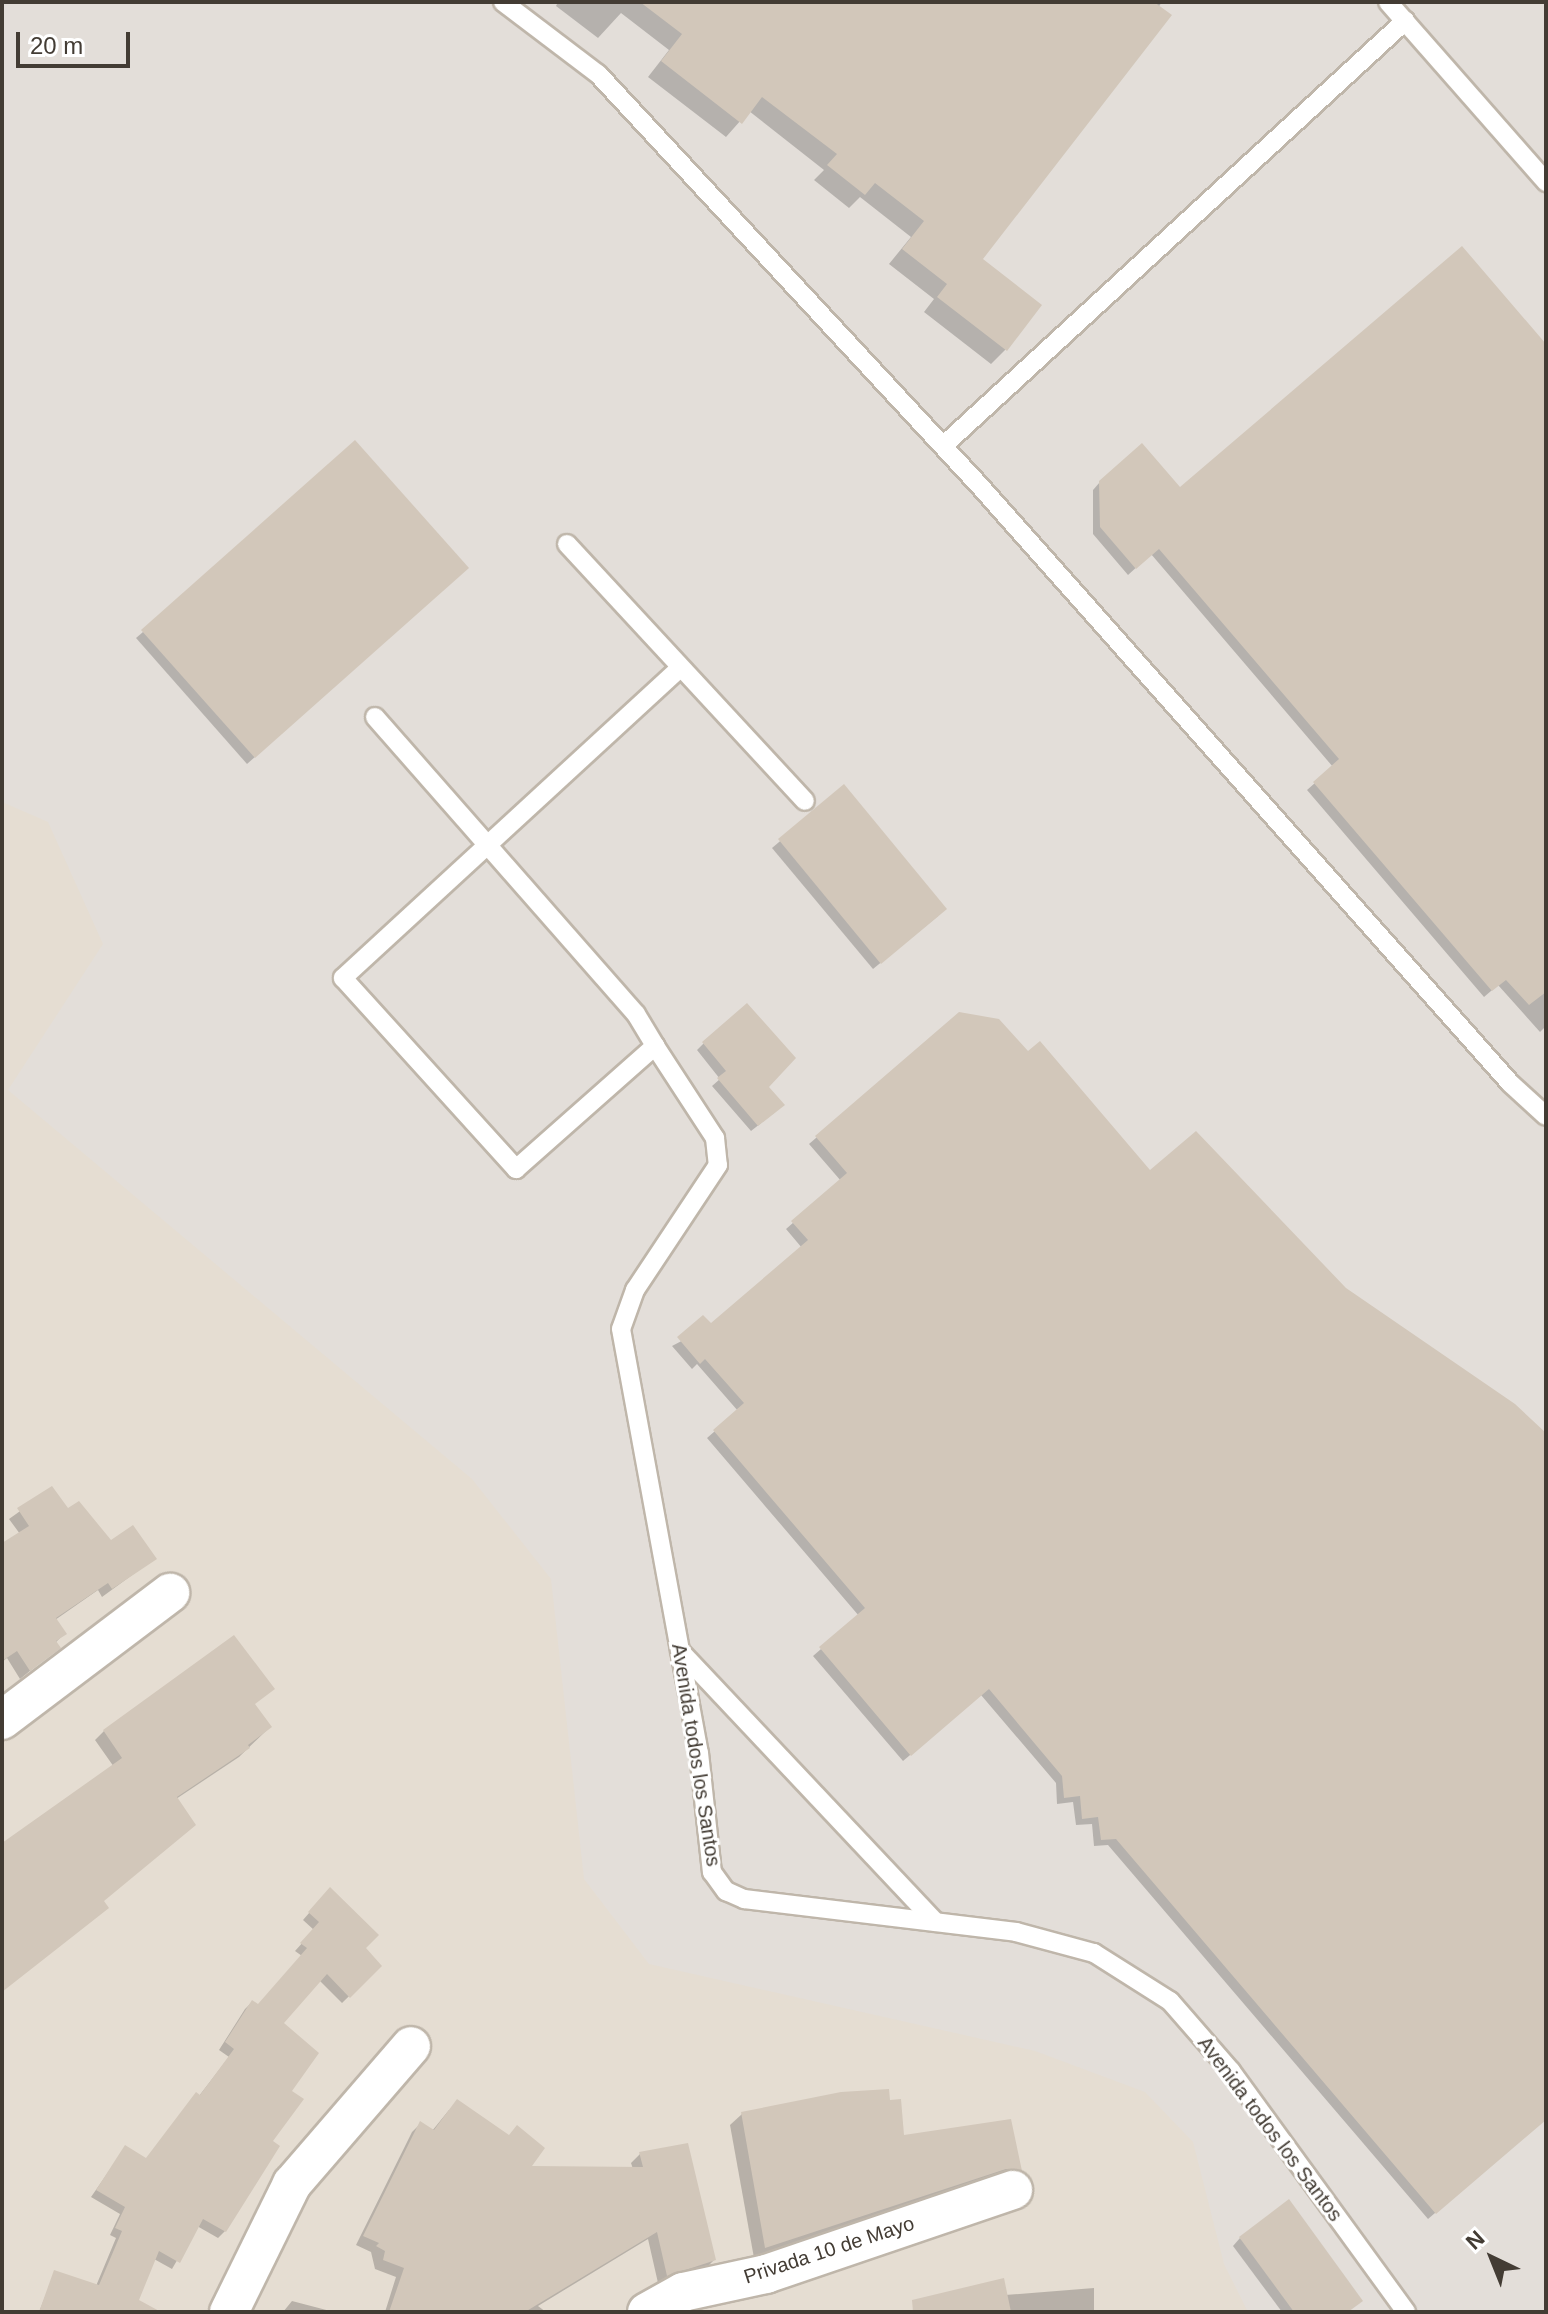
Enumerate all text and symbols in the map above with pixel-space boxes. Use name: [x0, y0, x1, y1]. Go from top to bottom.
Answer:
scale bar: [20, 16, 134, 66]
text: 20 m: [30, 32, 83, 59]
street label: Avenida todos los Santos: [667, 1642, 725, 1868]
street label: Avenida todos los Santos: [1193, 2032, 1347, 2226]
street label: Privada 10 de Mayo: [741, 2211, 917, 2289]
north arrow: [1452, 2218, 1532, 2298]
text: N: [1461, 2226, 1490, 2255]

